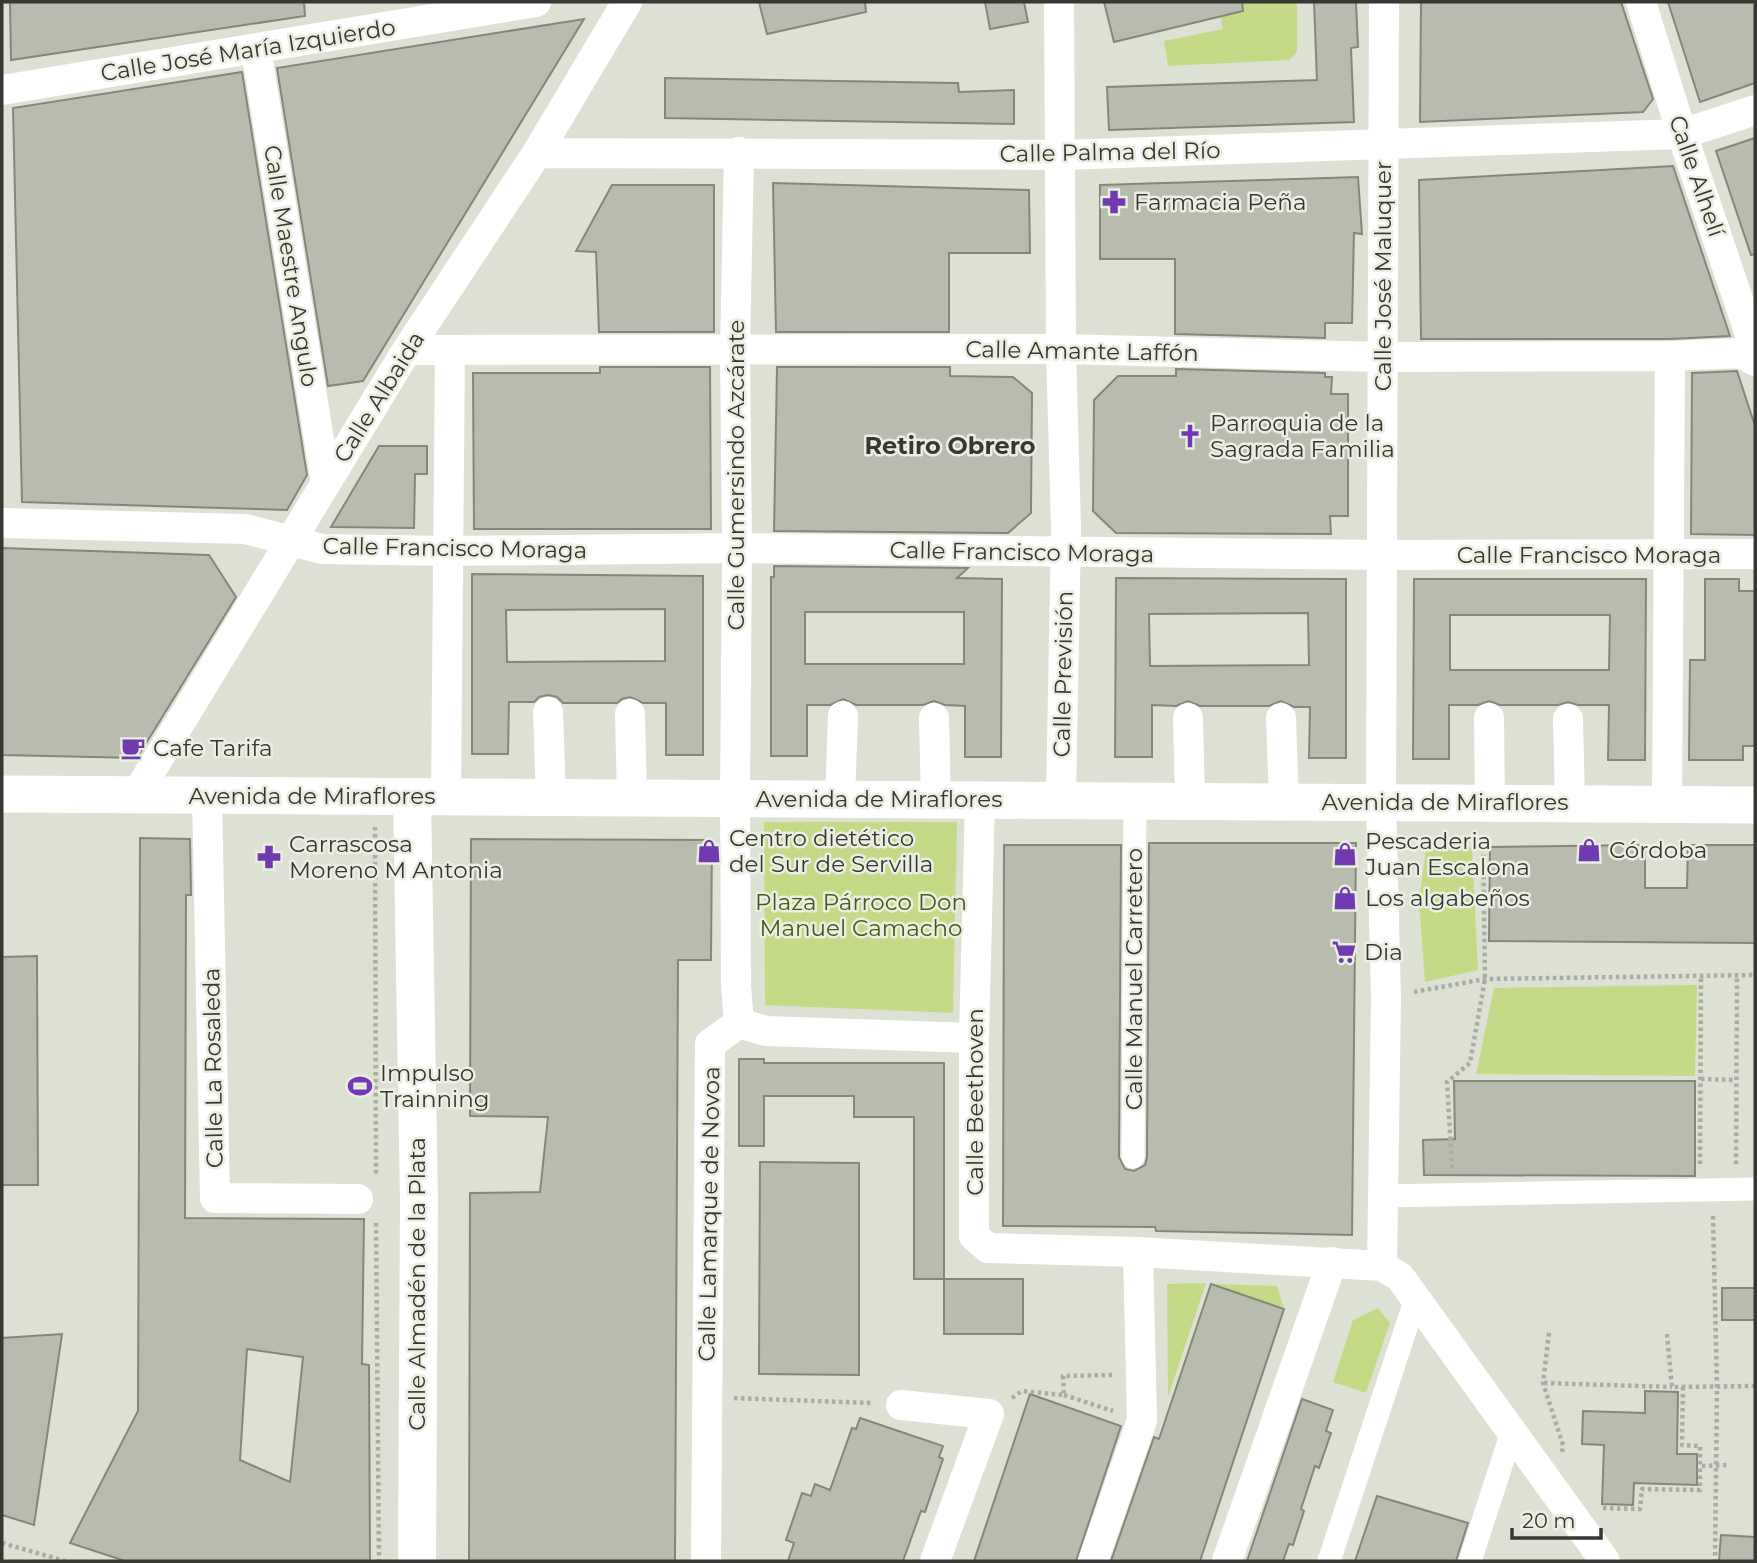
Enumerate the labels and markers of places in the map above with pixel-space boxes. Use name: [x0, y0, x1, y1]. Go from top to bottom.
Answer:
pharmacy icon: Farmacia Peña: [1100, 188, 1128, 216]
place label: Farmacia Peña: [1134, 188, 1306, 216]
place label: Parroquia de la Sagrada Familia: [1210, 409, 1395, 463]
church icon: Parroquia de la Sagrada Familia: [1176, 422, 1204, 450]
cafe icon: Cafe Tarifa: [119, 734, 147, 762]
place label: Cafe Tarifa: [153, 734, 273, 762]
place label: Centro dietético del Sur de Servilla: [729, 824, 933, 878]
place label: Pescaderia Juan Escalona: [1364, 827, 1530, 881]
place label: Carrascosa Moreno M Antonia: [289, 830, 503, 884]
shop icon: Córdoba: [1575, 836, 1603, 864]
place label: Córdoba: [1609, 836, 1707, 864]
shop icon: Centro dietético del Sur de Servilla: [695, 837, 723, 865]
shop icon: Pescaderia Juan Escalona: [1331, 840, 1359, 868]
pharmacy icon: Carrascosa Moreno M Antonia: [255, 843, 283, 871]
shop icon: Los algabeños: [1331, 884, 1359, 912]
place label: Los algabeños: [1365, 884, 1530, 912]
supermarket icon: Dia: [1330, 938, 1358, 966]
place label: Dia: [1364, 938, 1403, 966]
place label: Impulso Trainning: [380, 1059, 490, 1113]
sports icon: Impulso Trainning: [346, 1072, 374, 1100]

